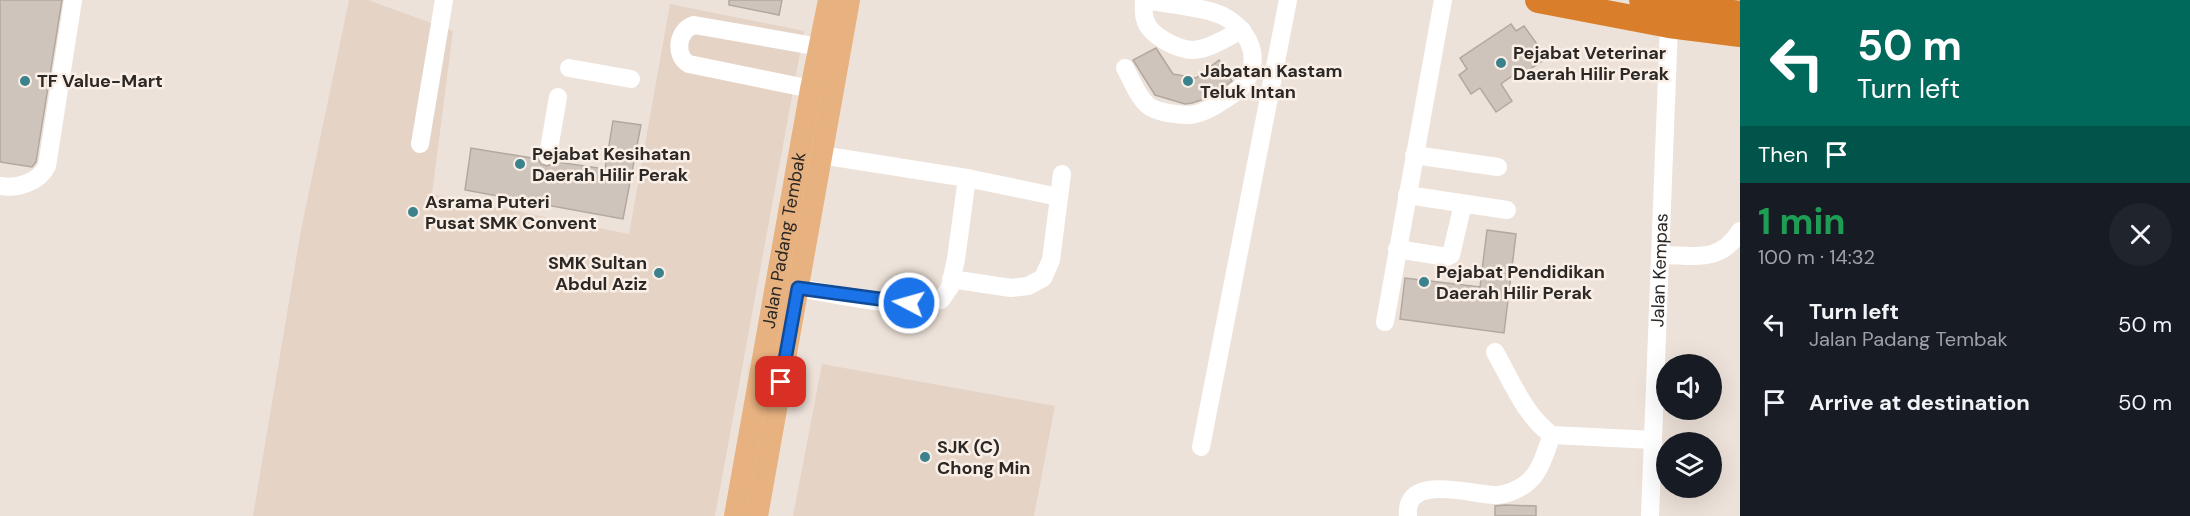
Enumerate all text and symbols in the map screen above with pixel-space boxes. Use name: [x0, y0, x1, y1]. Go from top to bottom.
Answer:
text: 50 m: [1857, 18, 1962, 73]
icon: left: [1758, 24, 1836, 102]
place label: Pejabat Veterinar Daerah Hilir Perak: [1513, 41, 1670, 86]
marker: Pejabat Veterinar Daerah Hilir Perak: [1494, 56, 1508, 70]
place label: Jabatan Kastam Teluk Intan: [1200, 59, 1342, 104]
place label: TF Value-Mart: [37, 69, 163, 93]
text: Turn left: [1857, 71, 1960, 106]
marker: TF Value-Mart: [18, 74, 32, 88]
marker: Jabatan Kastam Teluk Intan: [1181, 74, 1195, 88]
icon: arrive: [1820, 138, 1853, 171]
text: Then: [1758, 140, 1808, 169]
place label: Pejabat Kesihatan Daerah Hilir Perak: [532, 142, 691, 187]
street label: Jalan Padang Tembak: [757, 150, 812, 330]
marker: Pejabat Kesihatan Daerah Hilir Perak: [513, 157, 527, 171]
place label: Asrama Puteri Pusat SMK Convent: [425, 190, 597, 235]
text: 1 min: [1758, 198, 1846, 245]
button: close: [2109, 203, 2172, 266]
marker: Asrama Puteri Pusat SMK Convent: [406, 205, 420, 219]
street label: Jalan Kempas: [1645, 213, 1674, 328]
text: 100 m · 14:32: [1758, 244, 1875, 270]
place label: SMK Sultan Abdul Aziz: [548, 251, 647, 296]
place label: Pejabat Pendidikan Daerah Hilir Perak: [1436, 260, 1605, 305]
marker: SMK Sultan Abdul Aziz: [652, 266, 666, 280]
position arrow: [877, 271, 941, 335]
marker: Pejabat Pendidikan Daerah Hilir Perak: [1417, 275, 1431, 289]
text: Turn left: [1809, 297, 1899, 326]
icon: left: [1758, 308, 1791, 341]
text: 50 m: [2118, 310, 2172, 339]
text: Jalan Padang Tembak: [1809, 326, 2008, 352]
map controls: [1656, 354, 1722, 498]
button: sound: [1656, 354, 1722, 420]
pin: [755, 356, 806, 407]
icon: arrive: [764, 365, 797, 398]
icon: arrive: [1758, 386, 1791, 419]
text: Arrive at destination: [1809, 388, 2030, 417]
text: 50 m: [2118, 388, 2172, 417]
button: layers: [1656, 432, 1722, 498]
place label: SJK (C) Chong Min: [937, 435, 1030, 480]
marker: SJK (C) Chong Min: [918, 450, 932, 464]

